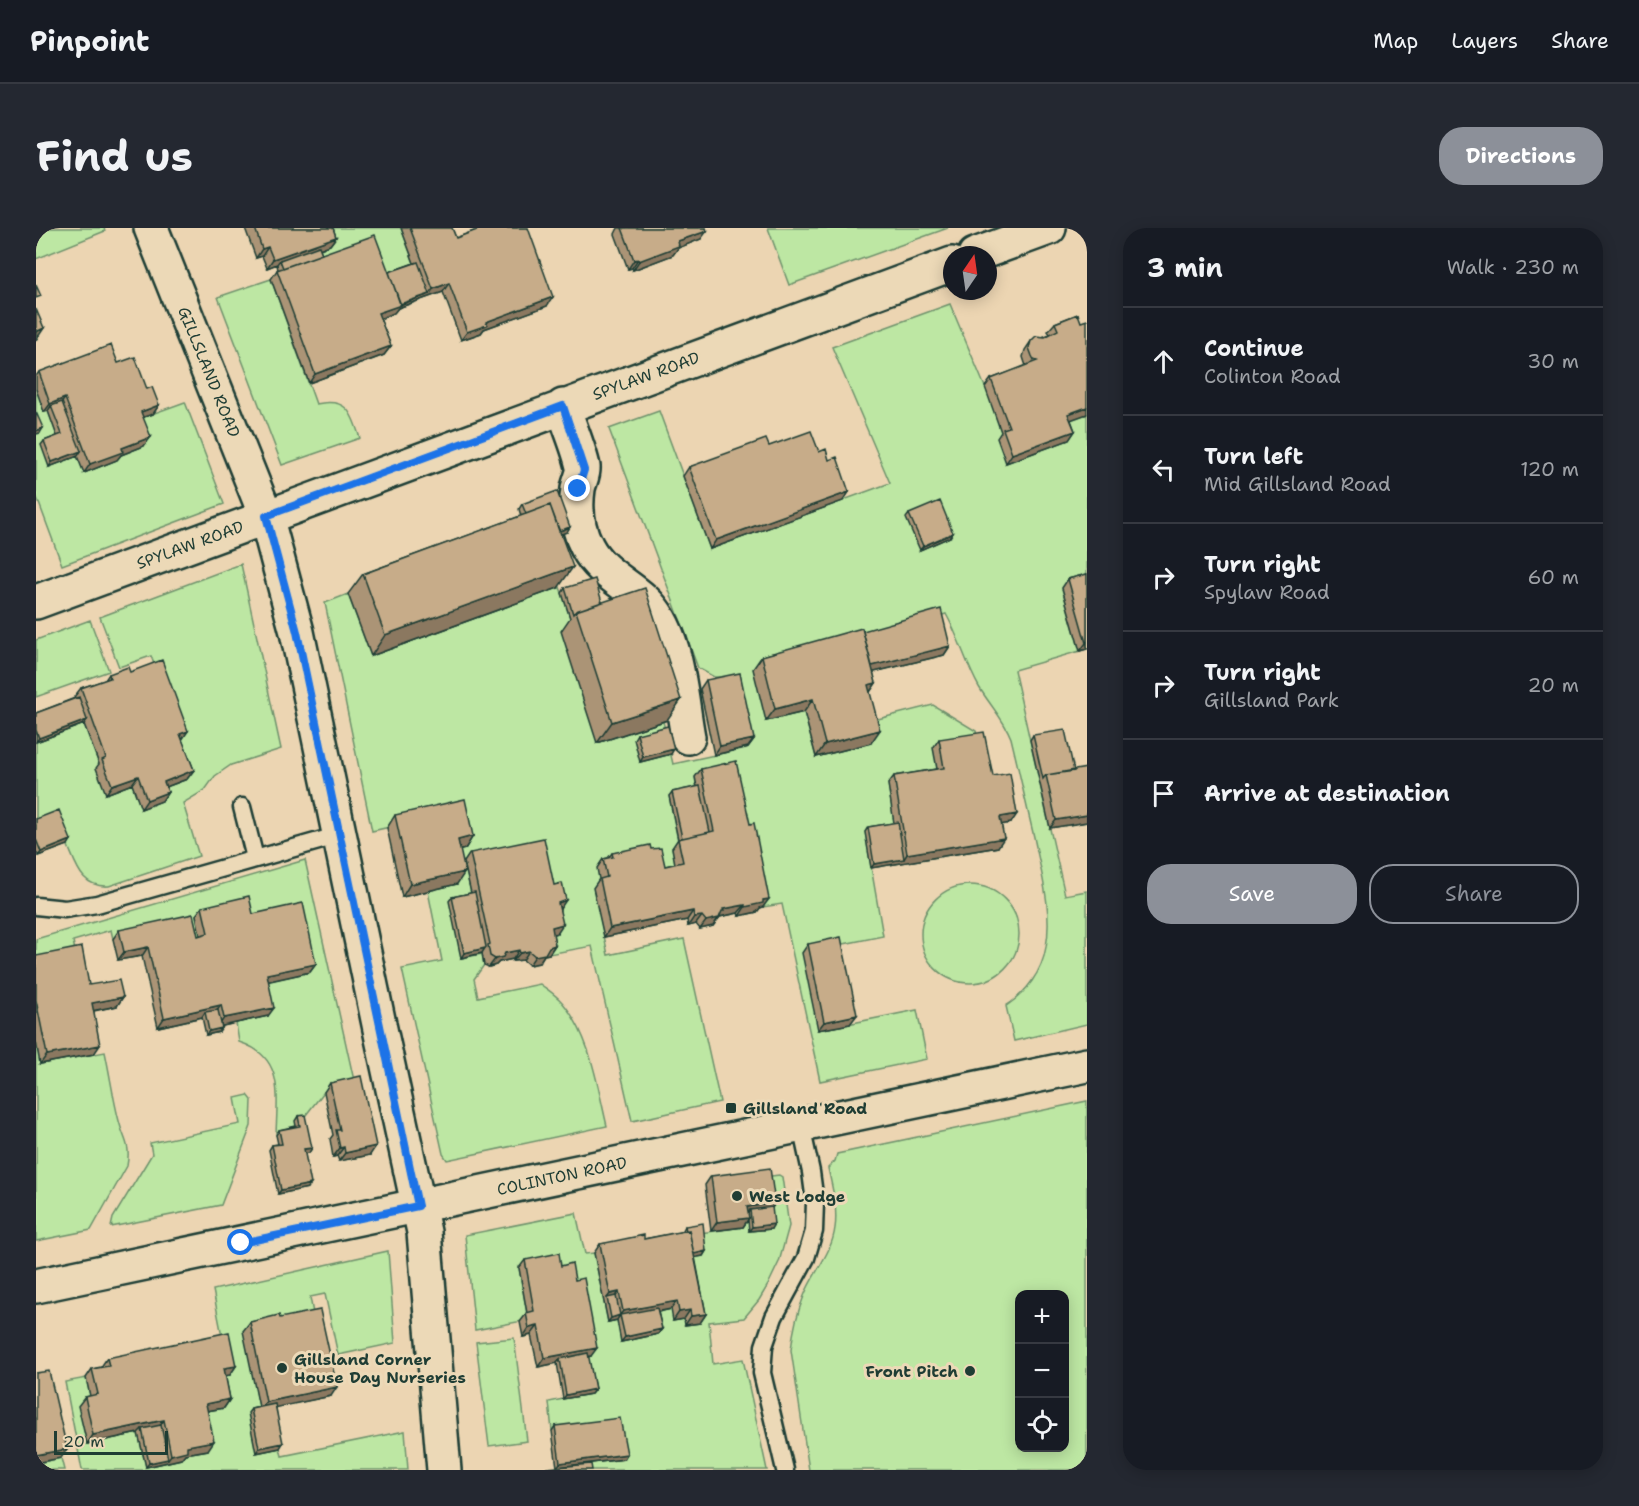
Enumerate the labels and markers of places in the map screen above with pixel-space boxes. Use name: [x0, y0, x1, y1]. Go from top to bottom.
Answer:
place label: Gillsland Road: [743, 1098, 867, 1119]
marker: Gillsland Road: [724, 1101, 738, 1115]
place label: West Lodge: [749, 1186, 846, 1207]
marker: West Lodge: [730, 1189, 744, 1203]
place label: Gillsland Corner House Day Nurseries: [294, 1349, 466, 1388]
marker: Gillsland Corner House Day Nurseries: [275, 1361, 289, 1375]
place label: Front Pitch: [865, 1361, 958, 1382]
marker: Front Pitch: [963, 1364, 977, 1378]

